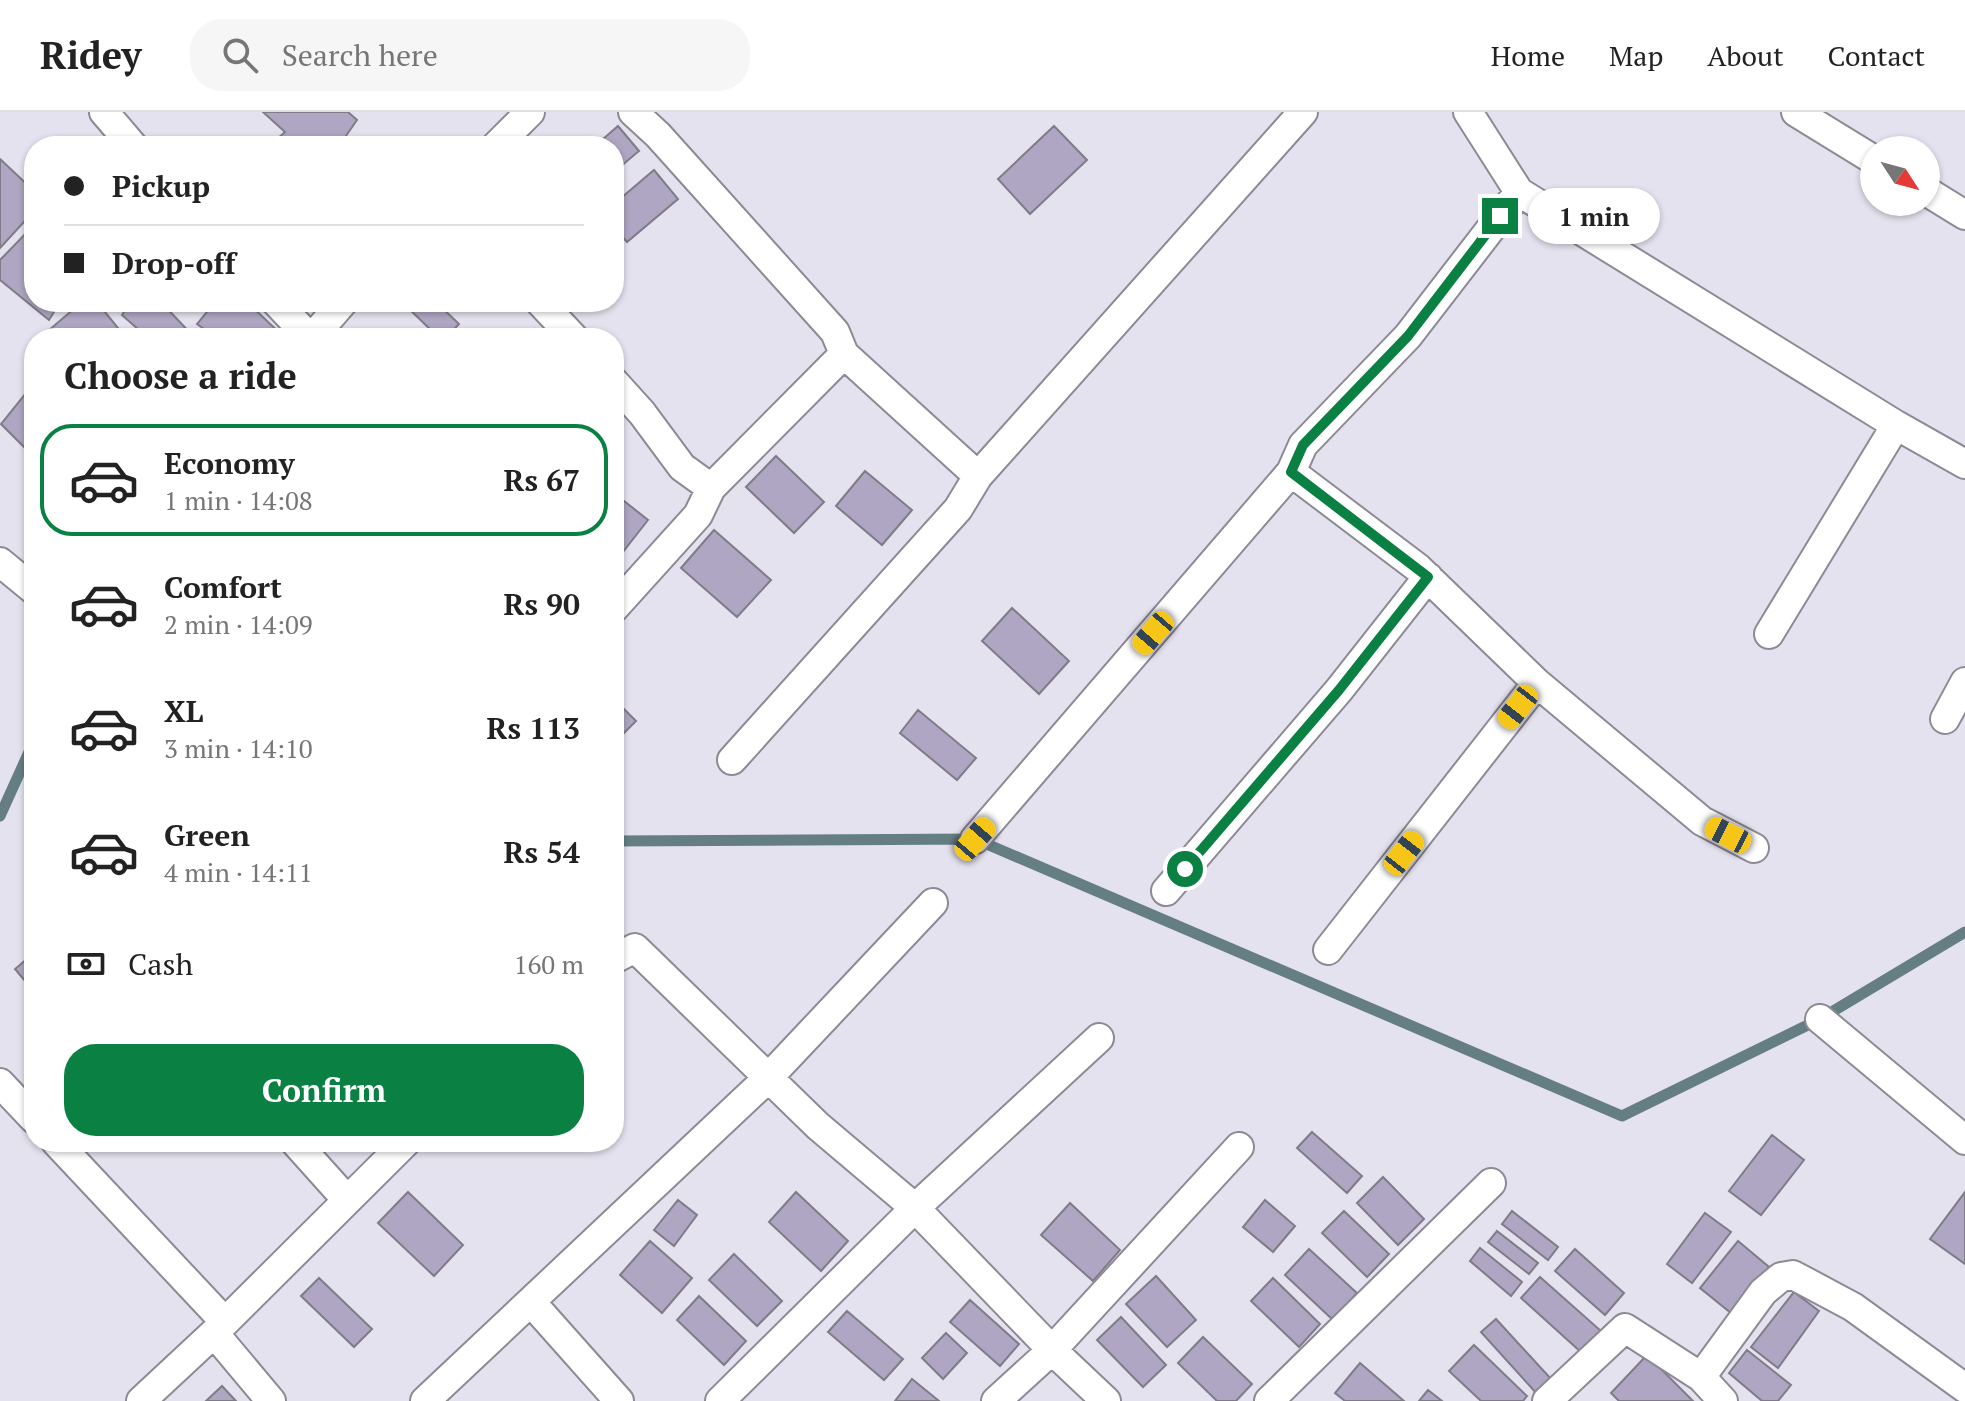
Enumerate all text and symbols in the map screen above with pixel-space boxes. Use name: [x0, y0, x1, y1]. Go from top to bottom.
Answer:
search box: [190, 19, 750, 91]
text: Ridey: [40, 30, 142, 80]
icon: search: [218, 33, 262, 77]
text: Search here: [282, 35, 438, 75]
text: Home: [1491, 37, 1565, 74]
text: Map: [1609, 37, 1663, 74]
text: About: [1707, 37, 1784, 74]
text: Contact: [1828, 37, 1925, 74]
north arrow: [1860, 136, 1940, 216]
map controls: [1860, 136, 1940, 216]
text: Pickup: [112, 166, 210, 206]
callout: 1 min: [1528, 188, 1660, 244]
route end: [1482, 198, 1518, 234]
text: 1 min: [1558, 199, 1630, 233]
text: Drop-off: [112, 243, 236, 283]
text: Choose a ride: [64, 352, 297, 399]
text: Economy: [164, 443, 295, 483]
icon: car: [68, 444, 140, 516]
text: Rs 67: [504, 460, 580, 500]
text: 1 min · 14:08: [164, 483, 313, 517]
text: Comfort: [164, 567, 282, 607]
icon: car: [68, 568, 140, 640]
text: Rs 90: [504, 584, 580, 624]
text: 2 min · 14:09: [164, 607, 313, 641]
car: [1128, 607, 1178, 659]
car: [1494, 681, 1542, 733]
text: XL: [164, 691, 203, 731]
icon: car: [68, 692, 140, 764]
text: Rs 113: [487, 708, 580, 748]
text: 3 min · 14:10: [164, 731, 313, 765]
car: [950, 813, 1000, 865]
car: [1701, 813, 1755, 857]
text: Green: [164, 815, 250, 855]
icon: car: [68, 816, 140, 888]
car: [1380, 827, 1428, 879]
text: Rs 54: [504, 832, 580, 872]
route start: [1167, 851, 1203, 887]
text: 4 min · 14:11: [164, 855, 313, 889]
icon: cash: [64, 942, 108, 986]
text: Cash: [128, 944, 193, 984]
text: 160 m: [514, 947, 584, 981]
button: Confirm: [64, 1044, 584, 1136]

